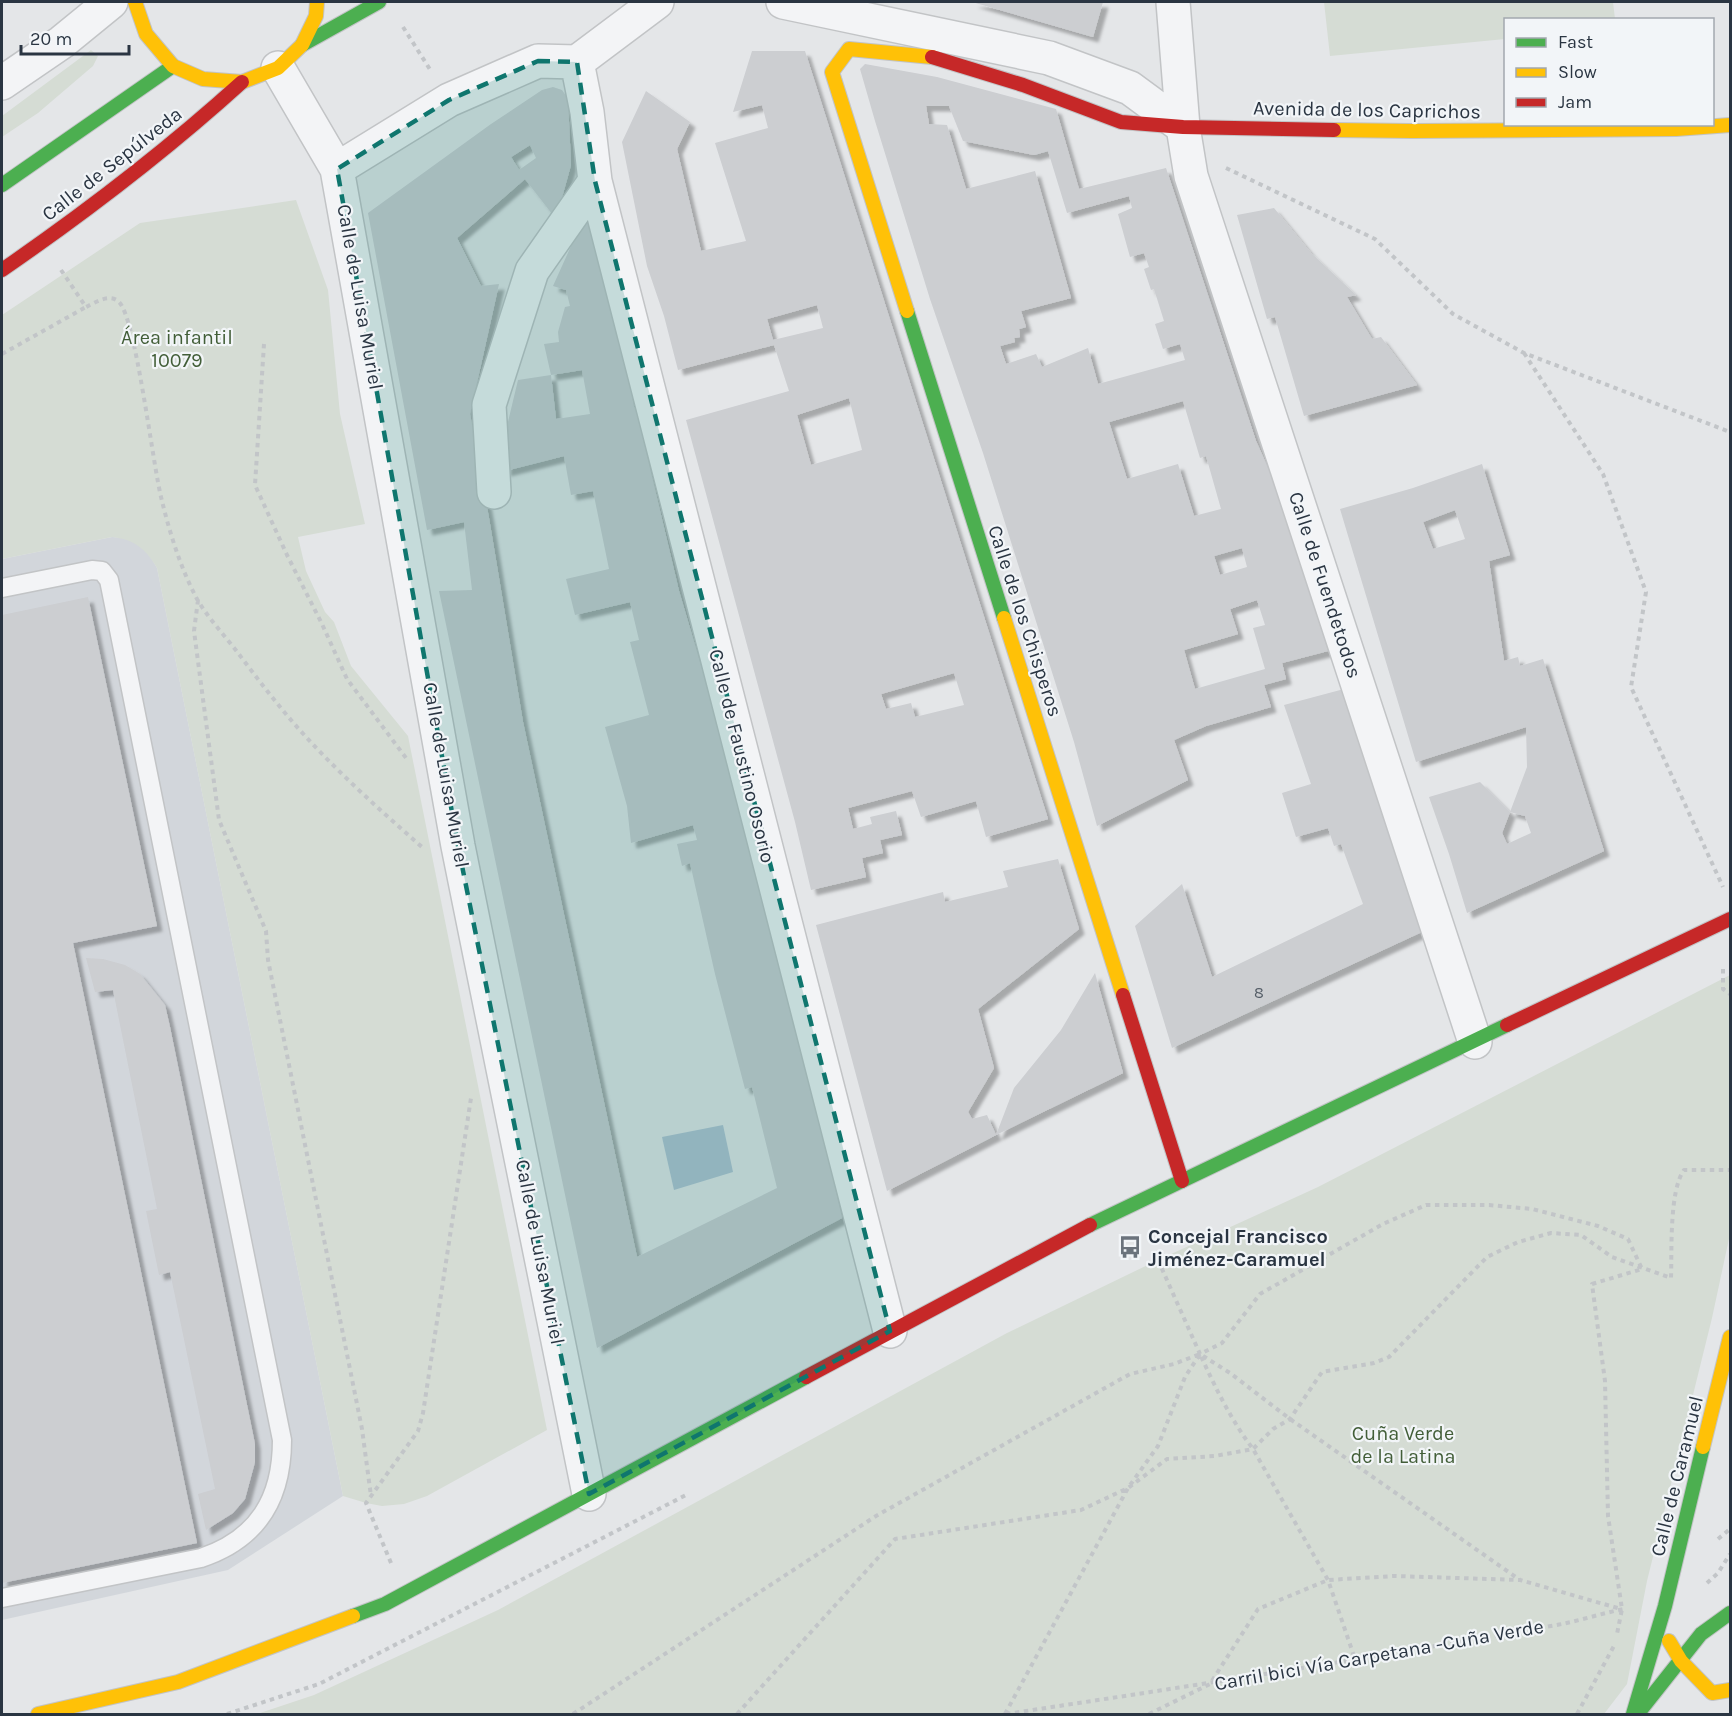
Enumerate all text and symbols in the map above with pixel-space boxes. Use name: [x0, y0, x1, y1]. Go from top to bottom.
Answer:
scale bar: [21, 18, 129, 56]
legend: [1504, 18, 1714, 126]
text: 20 m: [30, 28, 72, 50]
text: Fast: [1558, 31, 1593, 53]
text: Slow: [1558, 61, 1597, 83]
text: Jam: [1558, 91, 1592, 113]
street label: Avenida de los Caprichos: [1253, 97, 1481, 123]
street label: Calle de Sepúlveda: [37, 102, 187, 226]
street label: Calle de Luisa Muriel: [332, 202, 388, 392]
park label: Área infantil 10079: [121, 325, 233, 372]
street label: Calle de Fuendetodos: [1284, 489, 1366, 681]
street label: Calle de los Chisperos: [983, 523, 1067, 719]
street label: Calle de Faustino Osorio: [704, 647, 780, 865]
street label: Calle de Luisa Muriel: [418, 680, 474, 870]
house number: 8: [1254, 983, 1264, 1002]
street label: Calle de Luisa Muriel: [511, 1157, 569, 1347]
place label: Concejal Francisco Jiménez-Caramuel: [1148, 1225, 1328, 1271]
bus stop icon: Concejal Francisco Jiménez-Caramuel: [1117, 1234, 1143, 1260]
street label: Calle de Caramuel: [1646, 1393, 1708, 1559]
park label: Cuña Verde de la Latina: [1350, 1422, 1456, 1468]
street label: Carril bici Vía Carpetana -Cuña Verde: [1213, 1615, 1545, 1695]

